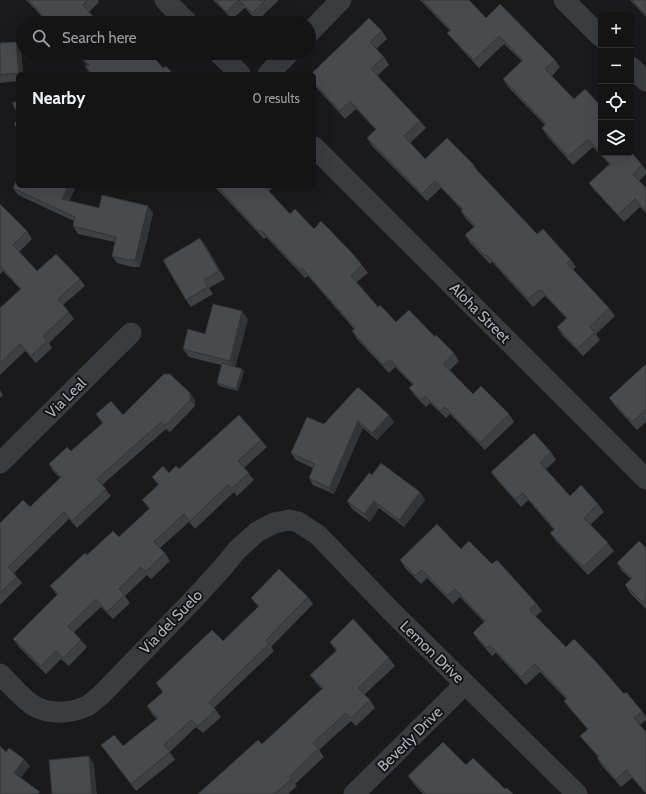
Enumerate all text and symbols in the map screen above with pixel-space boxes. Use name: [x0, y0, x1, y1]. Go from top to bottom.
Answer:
map controls: [598, 12, 634, 156]
button: +: [598, 12, 634, 48]
search box: [16, 16, 316, 60]
icon: search: [30, 27, 52, 49]
text: Search here: [62, 29, 137, 47]
button: −: [598, 48, 634, 84]
button: locate: [598, 84, 634, 120]
text: Nearby: [32, 88, 85, 108]
text: 0 results: [252, 90, 300, 106]
button: layers: [598, 120, 634, 156]
street label: Aloha Street: [446, 279, 514, 347]
street label: Via Leal: [42, 374, 90, 422]
street label: Via del Suelo: [136, 586, 206, 658]
street label: Lemon Drive: [396, 617, 468, 687]
street label: Beverly Drive: [374, 703, 446, 775]

